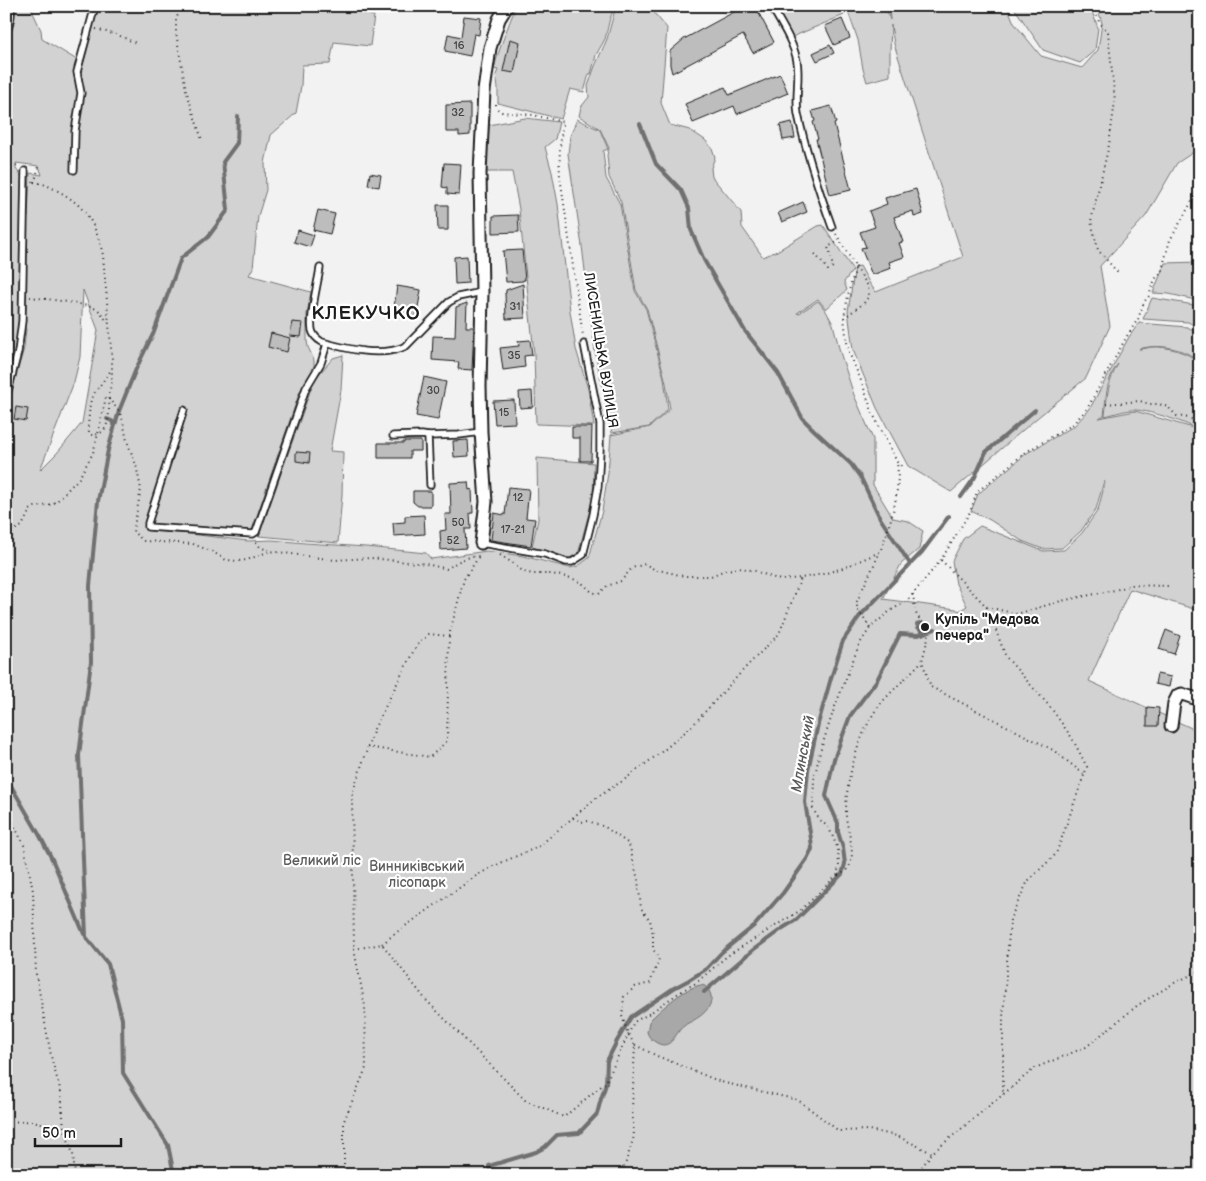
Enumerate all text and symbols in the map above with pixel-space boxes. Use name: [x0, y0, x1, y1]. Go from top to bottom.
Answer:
house number: 16: [454, 39, 465, 52]
house number: 32: [451, 106, 465, 119]
street label: ЛИСЕНИЦЬКА ВУЛИЦЯ: [580, 270, 622, 429]
house number: 31: [509, 300, 521, 313]
district label: КЛЕКУЧКО: [311, 302, 421, 325]
house number: 35: [507, 349, 521, 362]
house number: 30: [426, 384, 440, 397]
house number: 15: [499, 406, 509, 419]
house number: 12: [513, 491, 524, 504]
house number: 50: [452, 516, 465, 529]
house number: 17-21: [501, 523, 525, 536]
house number: 52: [447, 534, 460, 547]
place label: Купіль "Медова печера": [935, 611, 1040, 644]
marker: Купіль "Медова печера": [919, 621, 931, 633]
water label: Млинський: [787, 714, 819, 794]
park label: Великий ліс: [283, 852, 361, 869]
park label: Винниківський лісопарк: [369, 858, 465, 891]
scale bar: [35, 1116, 121, 1148]
text: 50 m: [42, 1124, 76, 1143]

